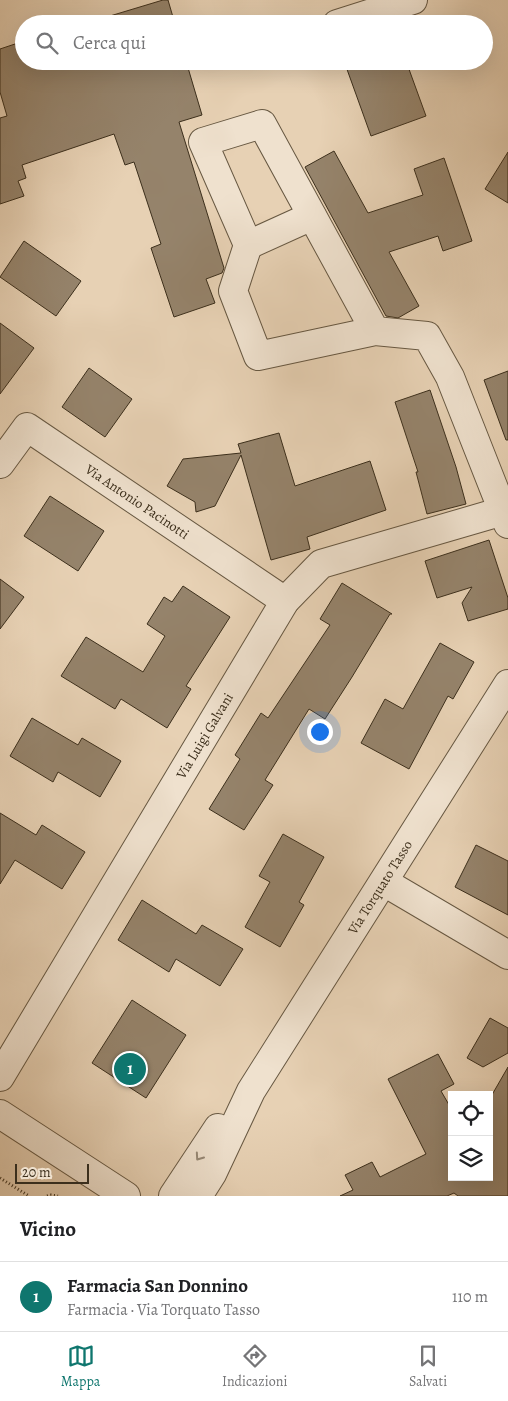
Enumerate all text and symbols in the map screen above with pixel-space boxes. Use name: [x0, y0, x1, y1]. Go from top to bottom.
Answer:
search box: [15, 15, 493, 70]
icon: search: [33, 29, 61, 57]
text: Cerca qui: [73, 30, 146, 56]
street label: Via Antonio Pacinotti: [81, 459, 193, 543]
street label: Via Luigi Galvani: [171, 689, 238, 783]
your location: [307, 719, 333, 745]
street label: Via Torquato Tasso: [342, 836, 417, 939]
pin: 1: [114, 1050, 146, 1088]
map controls: [448, 1091, 493, 1181]
button: locate: [448, 1091, 493, 1136]
button: layers: [448, 1136, 493, 1181]
one-way arrow: [196, 1151, 205, 1161]
scale bar: [15, 1161, 89, 1184]
text: 20 m: [22, 1163, 51, 1182]
text: Vicino: [20, 1215, 76, 1243]
text: Farmacia San Donnino: [67, 1273, 248, 1299]
text: 1: [33, 1286, 39, 1308]
text: 110 m: [452, 1286, 488, 1308]
text: Farmacia · Via Torquato Tasso: [67, 1299, 260, 1321]
tab: Mappa: [61, 1342, 100, 1391]
tab: Indicazioni: [222, 1342, 287, 1391]
tab: Salvati: [409, 1342, 447, 1391]

